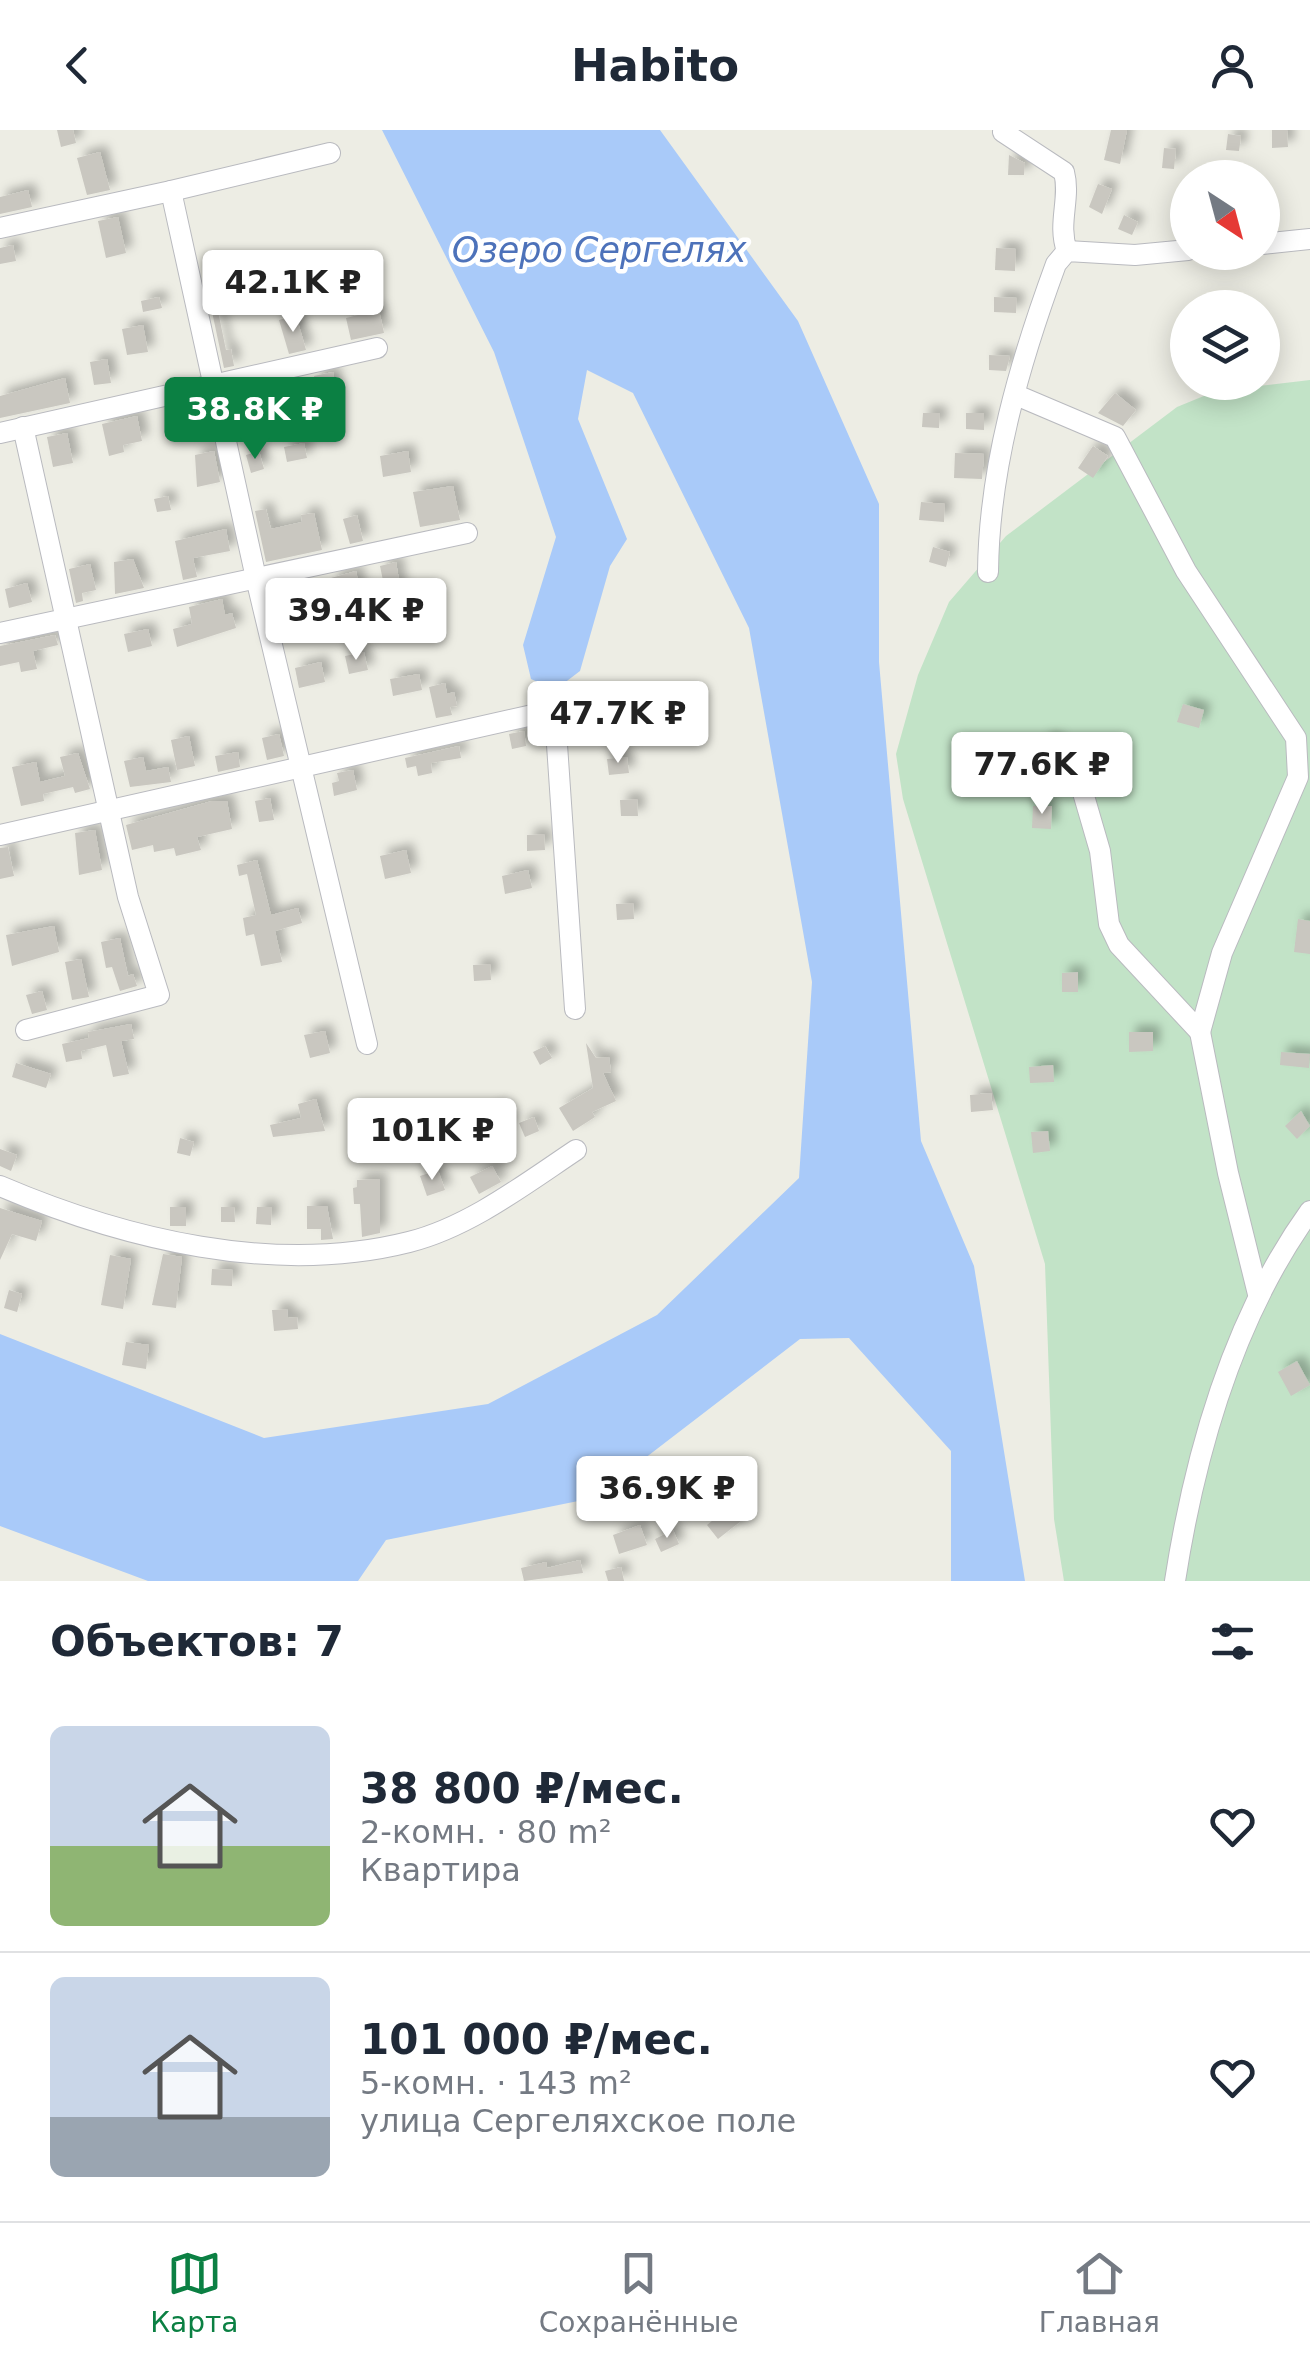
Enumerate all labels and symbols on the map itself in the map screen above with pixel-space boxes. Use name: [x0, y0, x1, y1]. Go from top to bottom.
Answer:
north arrow: [1170, 160, 1280, 270]
water label: Озеро Сергелях: [452, 230, 747, 270]
pin: 42.1K ₽: [201, 250, 385, 335]
pin: 38.8K ₽: [163, 377, 347, 462]
pin: 39.4K ₽: [264, 578, 448, 663]
pin: 47.7K ₽: [526, 681, 710, 766]
pin: 77.6K ₽: [950, 732, 1134, 817]
pin: 101K ₽: [351, 1098, 513, 1183]
pin: 36.9K ₽: [575, 1456, 759, 1541]

